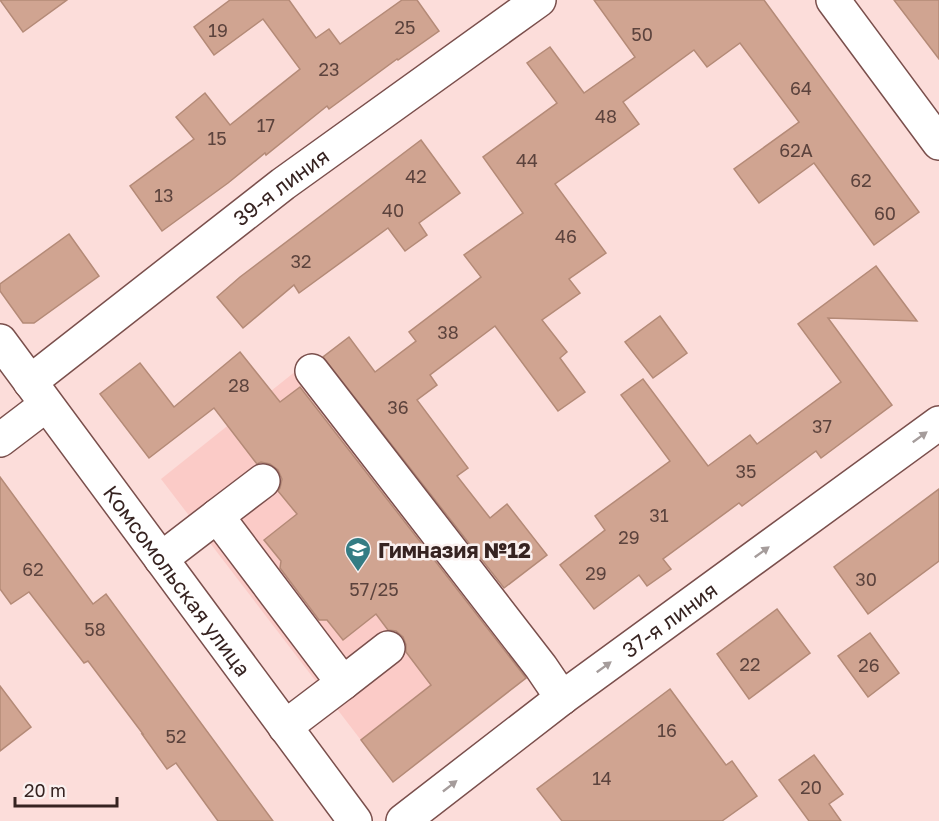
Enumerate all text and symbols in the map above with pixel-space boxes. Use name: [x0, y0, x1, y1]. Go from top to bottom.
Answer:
house number: 25: [395, 16, 415, 38]
house number: 19: [208, 19, 228, 41]
house number: 50: [631, 23, 653, 45]
house number: 23: [319, 58, 339, 80]
house number: 64: [790, 77, 812, 99]
house number: 48: [595, 105, 617, 127]
house number: 17: [257, 114, 275, 136]
house number: 15: [207, 127, 227, 149]
house number: 62А: [779, 139, 813, 161]
street label: 39-я линия: [228, 142, 334, 231]
house number: 44: [516, 149, 538, 171]
house number: 42: [405, 165, 427, 187]
house number: 62: [850, 169, 872, 191]
house number: 13: [154, 184, 174, 206]
house number: 40: [382, 199, 404, 221]
house number: 60: [874, 202, 896, 224]
house number: 46: [555, 225, 577, 247]
house number: 32: [291, 250, 311, 272]
house number: 38: [437, 321, 459, 343]
house number: 28: [228, 374, 250, 396]
house number: 36: [387, 396, 409, 418]
house number: 37: [812, 415, 832, 437]
one-way arrow: [911, 431, 927, 443]
house number: 35: [736, 460, 756, 482]
street label: Комсомольская улица: [98, 480, 256, 681]
house number: 31: [649, 504, 669, 526]
house number: 29: [618, 526, 640, 548]
school or university icon: Гимназия №12: [343, 535, 373, 573]
place label: Гимназия №12: [378, 537, 531, 563]
one-way arrow: [754, 546, 770, 558]
house number: 62: [22, 558, 44, 580]
house number: 29: [585, 562, 607, 584]
house number: 30: [855, 568, 877, 590]
street label: 37-я линия: [617, 576, 722, 663]
house number: 57/25: [349, 578, 399, 600]
house number: 58: [84, 618, 106, 640]
house number: 22: [740, 653, 760, 675]
house number: 26: [858, 654, 880, 676]
one-way arrow: [596, 661, 612, 673]
house number: 16: [657, 719, 677, 741]
house number: 52: [166, 725, 186, 747]
house number: 14: [592, 767, 612, 789]
scale bar: [15, 770, 117, 808]
house number: 20: [800, 776, 822, 798]
text: 20 m: [24, 779, 66, 801]
one-way arrow: [442, 780, 457, 792]

